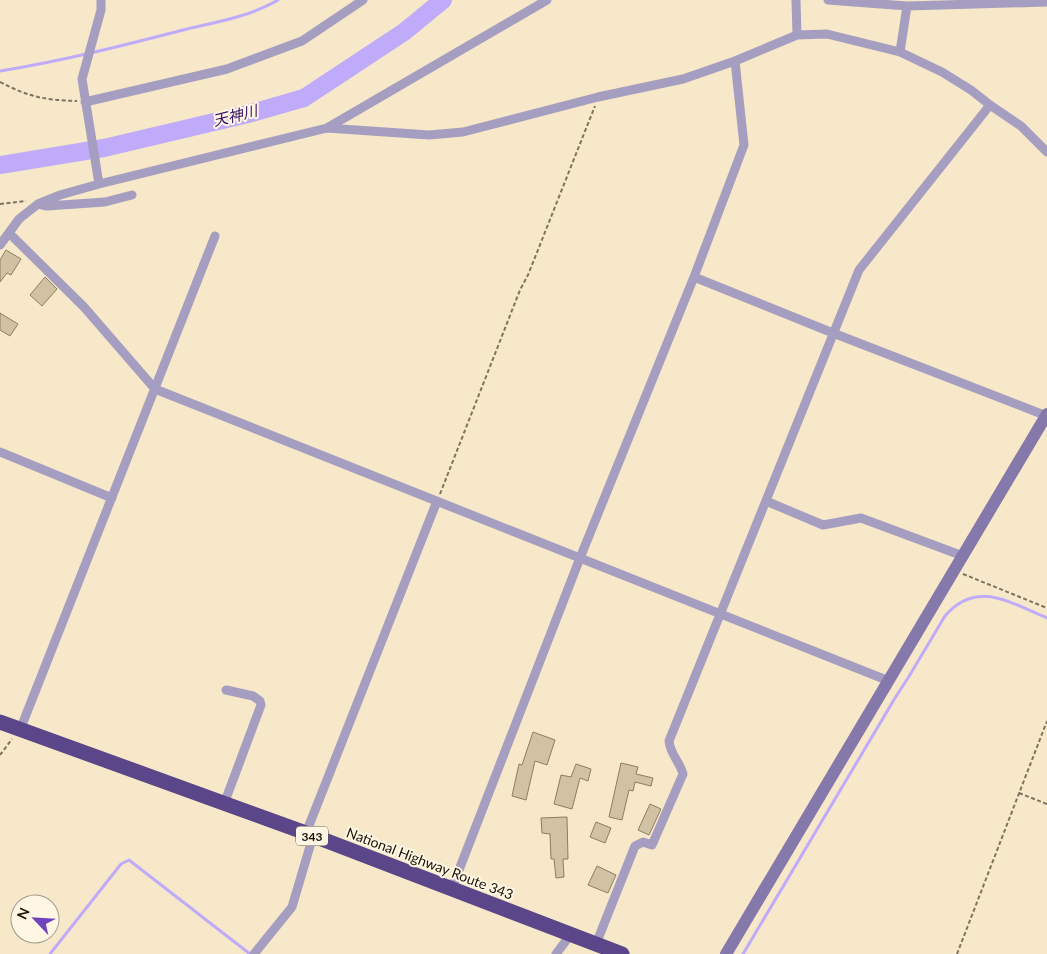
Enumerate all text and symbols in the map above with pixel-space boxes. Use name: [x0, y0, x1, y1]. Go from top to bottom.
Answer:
water label: 天神川: [211, 100, 261, 129]
street label: National Highway Route 343: [344, 823, 516, 903]
road number: 343: [296, 826, 328, 846]
north arrow: [10, 894, 60, 944]
text: N: [13, 905, 33, 922]

